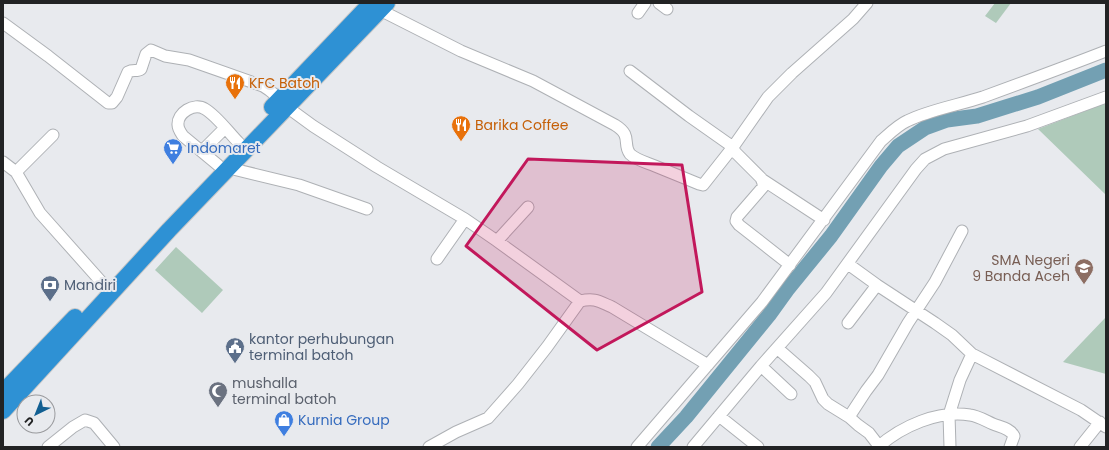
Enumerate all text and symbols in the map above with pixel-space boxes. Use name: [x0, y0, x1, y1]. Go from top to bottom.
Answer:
restaurant icon: KFC Batoh: [224, 72, 246, 100]
place label: KFC Batoh: [249, 73, 320, 93]
restaurant icon: Barika Coffee: [450, 114, 472, 142]
place label: Barika Coffee: [475, 115, 569, 135]
supermarket icon: Indomaret: [162, 137, 184, 165]
place label: Indomaret: [187, 138, 261, 158]
place label: SMA Negeri 9 Banda Aceh: [972, 250, 1070, 286]
school or university icon: SMA Negeri 9 Banda Aceh: [1073, 257, 1095, 285]
bank icon: Mandiri: [39, 274, 61, 302]
place label: Mandiri: [64, 275, 116, 295]
place label: kantor perhubungan terminal batoh: [249, 329, 394, 365]
public building icon: kantor perhubungan terminal batoh: [224, 336, 246, 364]
place label: mushalla terminal batoh: [232, 373, 336, 409]
mosque icon: mushalla terminal batoh: [207, 380, 229, 408]
north arrow: [16, 394, 56, 434]
shop icon: Kurnia Group: [273, 409, 295, 437]
place label: Kurnia Group: [298, 410, 390, 430]
text: U: [21, 413, 37, 430]

